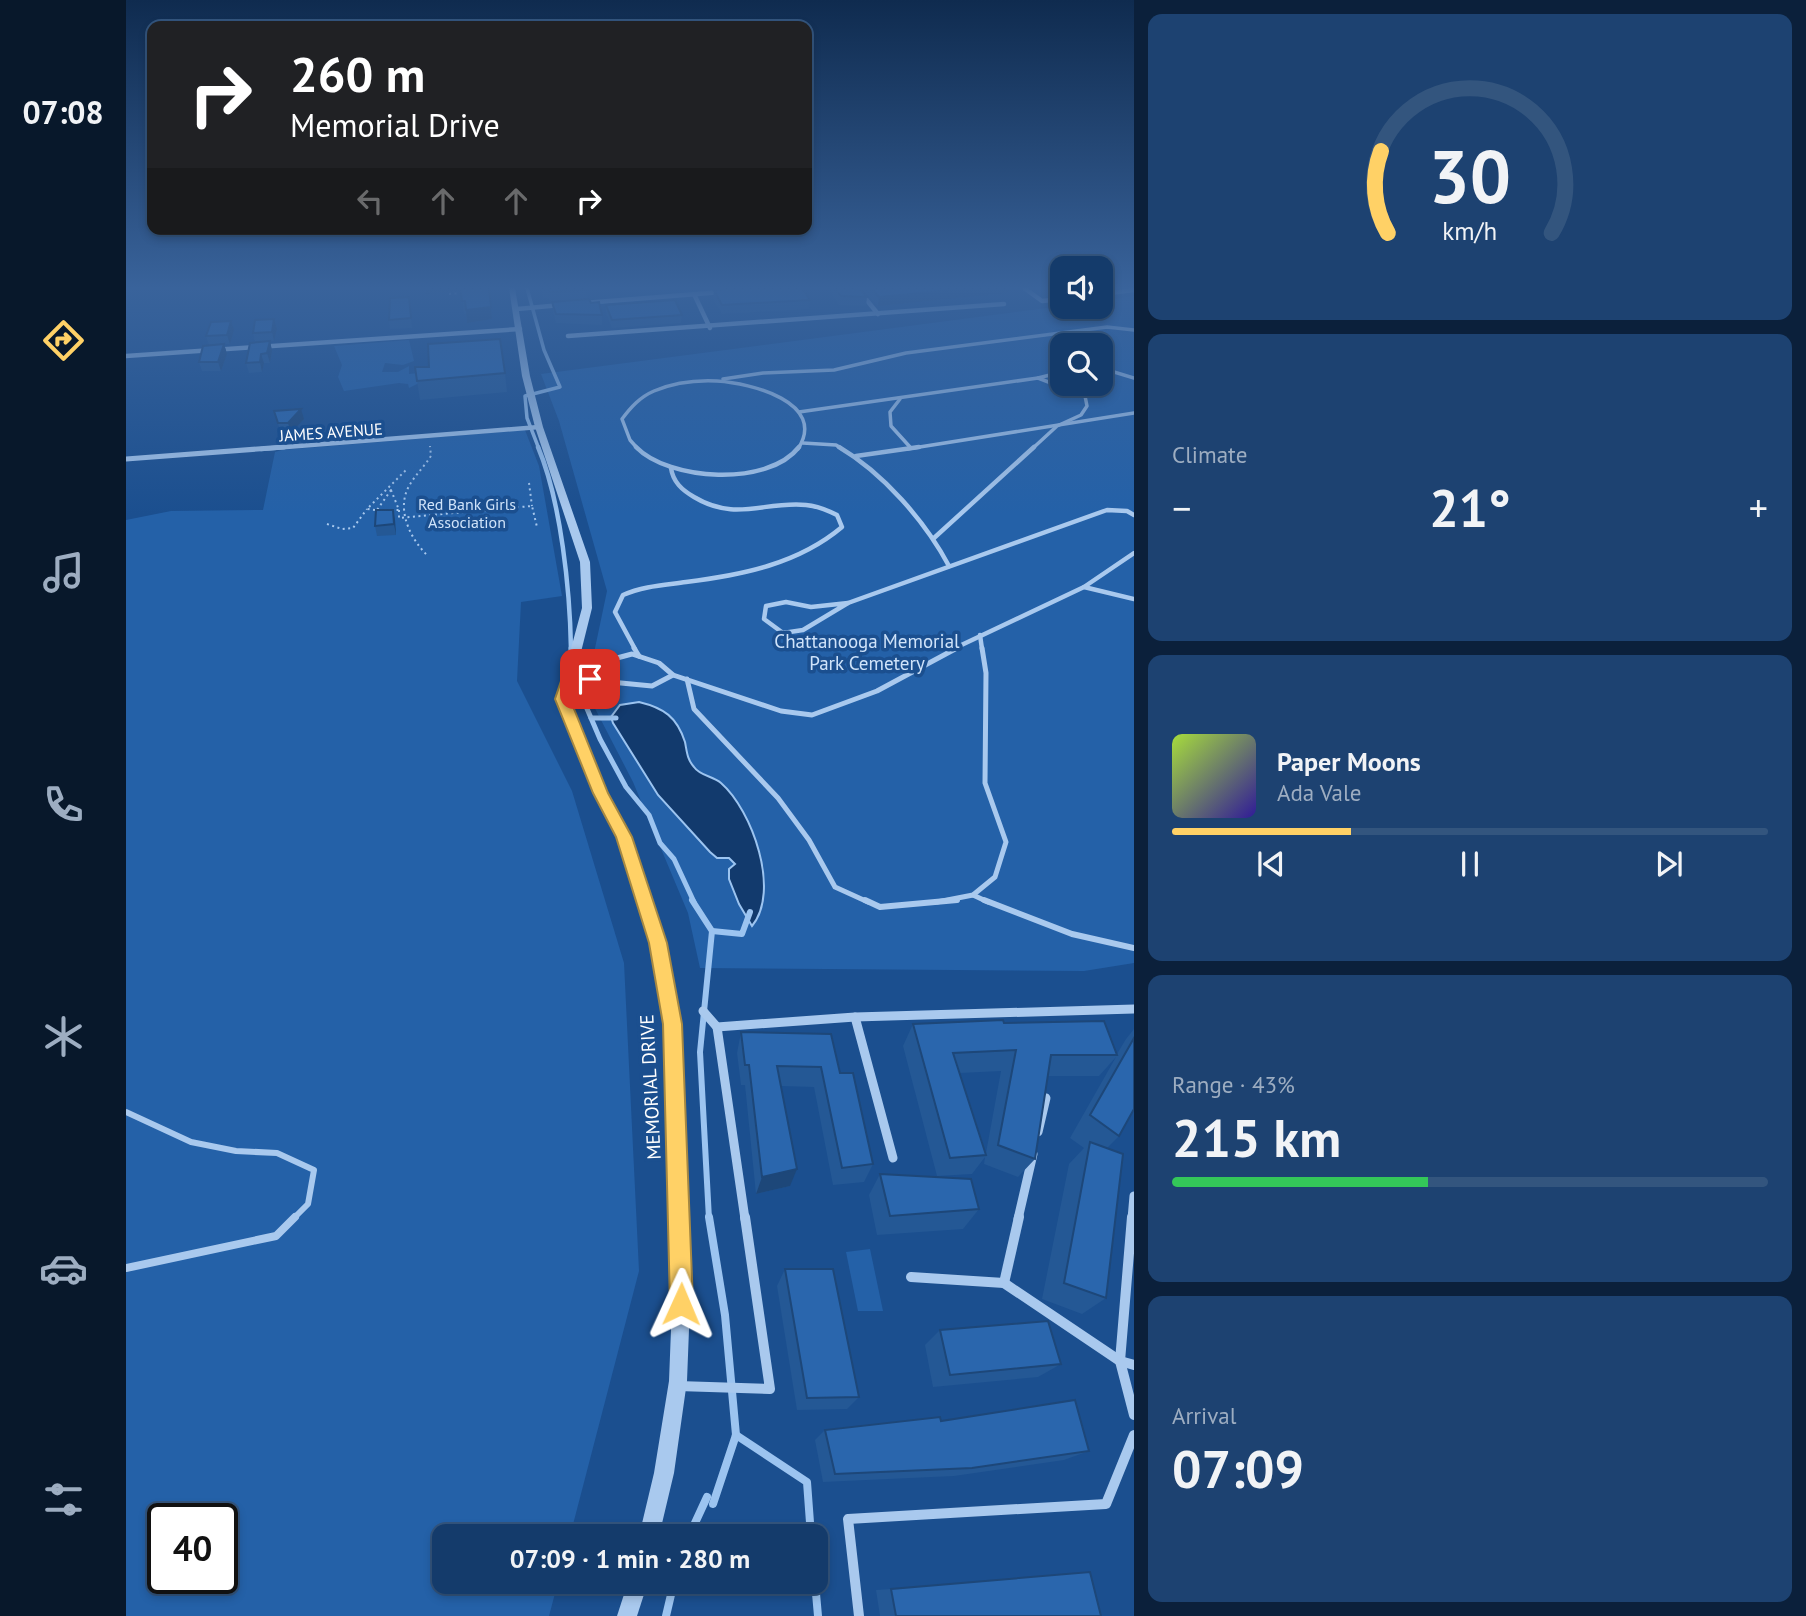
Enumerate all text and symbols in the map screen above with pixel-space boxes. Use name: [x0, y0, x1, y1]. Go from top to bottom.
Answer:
text: 260 m: [290, 42, 425, 106]
icon: right: [175, 49, 266, 140]
text: 07:08: [22, 91, 104, 133]
text: Memorial Drive: [290, 104, 500, 146]
text: 30: [1429, 130, 1511, 224]
icon: left: [351, 182, 389, 220]
icon: ahead: [424, 182, 462, 220]
icon: ahead: [497, 182, 535, 220]
icon: right: [570, 182, 608, 220]
text: km/h: [1443, 215, 1497, 247]
map controls: [1050, 256, 1113, 396]
button: sound: [1050, 256, 1113, 319]
icon: directions: [39, 316, 88, 365]
button: search: [1050, 333, 1113, 396]
street label: JAMES AVENUE: [278, 418, 383, 446]
text: Climate: [1172, 440, 1247, 469]
text: 21°: [1429, 474, 1511, 541]
text: −: [1172, 483, 1191, 532]
text: +: [1749, 483, 1768, 532]
park label: Red Bank Girls Association: [418, 494, 516, 532]
icon: music: [39, 548, 88, 597]
park label: Chattanooga Memorial Park Cemetery: [774, 629, 960, 675]
pin: [560, 649, 620, 709]
icon: arrive: [571, 660, 609, 698]
text: Paper Moons: [1277, 745, 1421, 778]
text: Ada Vale: [1277, 778, 1361, 807]
icon: phone: [39, 780, 88, 829]
icon: previous: [1252, 845, 1290, 883]
icon: pause: [1451, 845, 1489, 883]
icon: next: [1650, 845, 1688, 883]
icon: climate: [39, 1012, 88, 1061]
street label: MEMORIAL DRIVE: [634, 1014, 666, 1160]
text: Range · 43%: [1172, 1070, 1295, 1099]
text: 215 km: [1172, 1104, 1341, 1171]
icon: car: [39, 1244, 88, 1293]
position arrow: [644, 1267, 718, 1341]
text: Arrival: [1172, 1401, 1236, 1430]
text: 07:09: [1172, 1435, 1304, 1502]
icon: filters: [39, 1475, 88, 1524]
speed limit sign: 40: [147, 1503, 238, 1594]
text: 07:09 · 1 min · 280 m: [510, 1542, 750, 1575]

